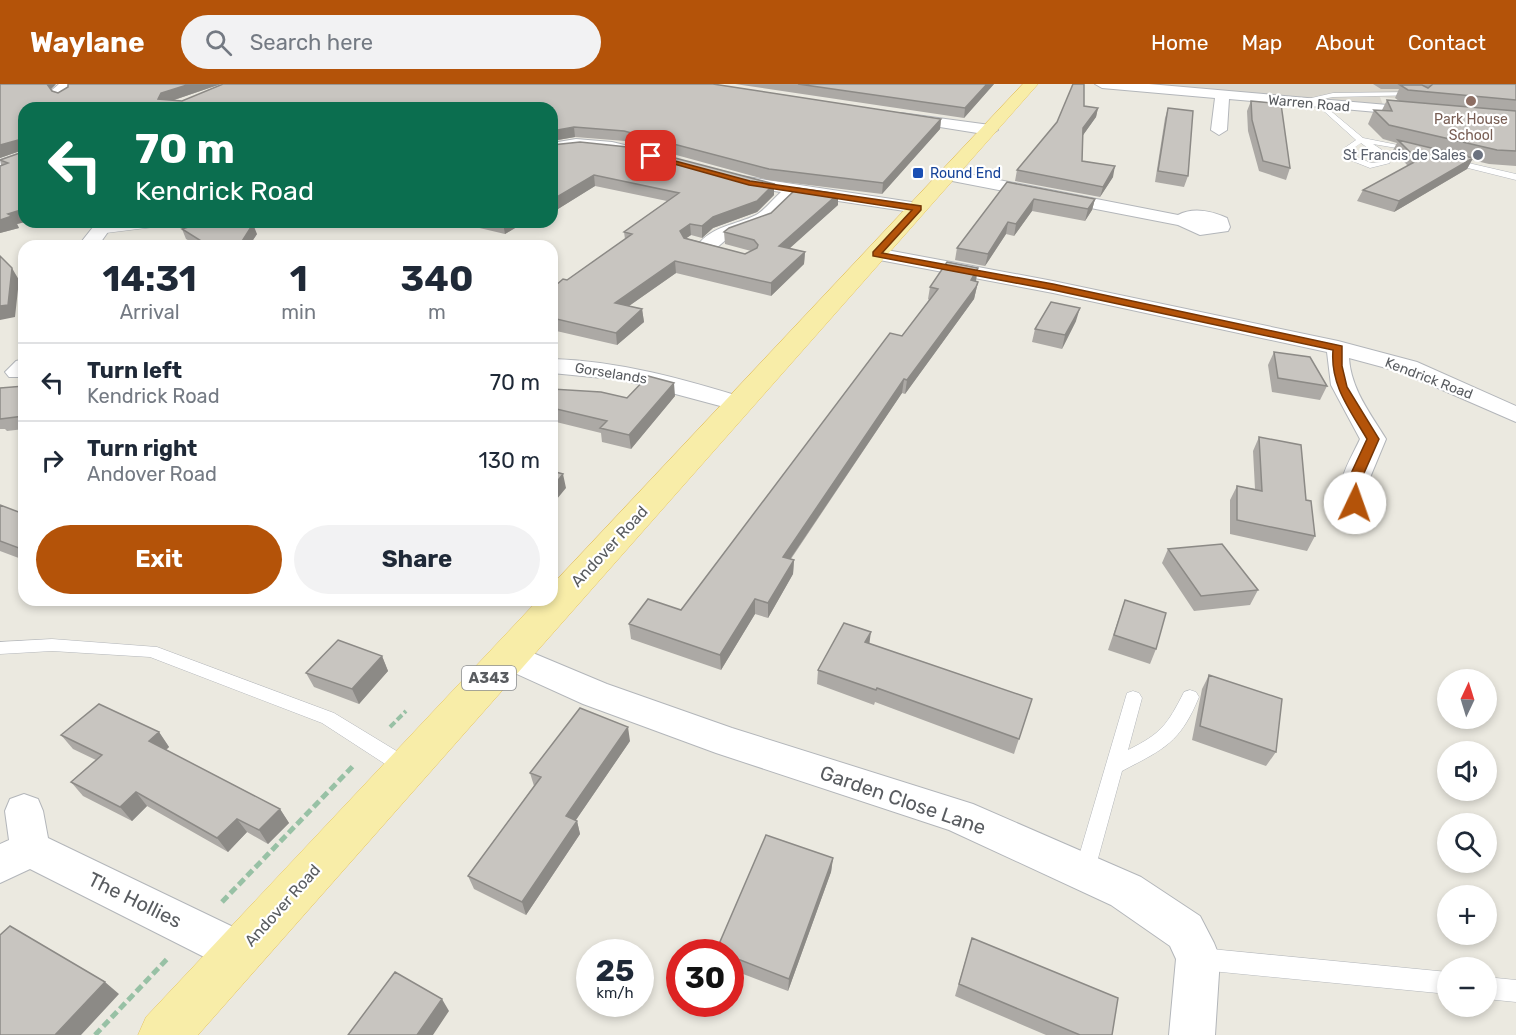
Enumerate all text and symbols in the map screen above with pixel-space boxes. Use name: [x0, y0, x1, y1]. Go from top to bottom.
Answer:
search box: [181, 15, 601, 69]
text: Waylane: [30, 26, 145, 59]
icon: search: [202, 26, 235, 59]
text: Search here: [250, 29, 373, 56]
text: Home: [1151, 30, 1208, 55]
text: Map: [1241, 30, 1282, 55]
text: About: [1315, 30, 1375, 55]
text: Contact: [1408, 30, 1486, 55]
street label: Warren Road: [1267, 91, 1351, 116]
marker: Park House School: [1464, 94, 1478, 108]
place label: Park House School: [1434, 111, 1508, 144]
text: 70 m: [135, 124, 235, 174]
icon: left: [36, 126, 114, 204]
pin: [625, 130, 676, 181]
icon: arrive: [634, 139, 667, 172]
place label: St Francis de Sales: [1343, 147, 1466, 164]
marker: St Francis de Sales: [1471, 148, 1485, 162]
place label: Round End: [930, 165, 1001, 182]
marker: Round End: [911, 166, 925, 180]
text: Kendrick Road: [135, 175, 314, 207]
text: 14:31: [103, 257, 197, 300]
text: 1: [290, 257, 308, 300]
text: 340: [401, 257, 473, 300]
text: Arrival: [120, 300, 180, 324]
text: min: [281, 300, 316, 324]
text: m: [428, 300, 446, 324]
street label: Kendrick Road: [1382, 354, 1475, 403]
text: Turn left: [87, 357, 182, 384]
street label: Gorselands: [574, 359, 648, 388]
icon: left: [36, 366, 69, 399]
text: 70 m: [490, 369, 540, 396]
text: Kendrick Road: [87, 384, 220, 408]
text: Turn right: [87, 435, 197, 462]
icon: right: [36, 444, 69, 477]
text: 130 m: [478, 447, 540, 474]
text: Andover Road: [87, 462, 217, 486]
position arrow: [1323, 471, 1387, 535]
street label: Andover Road: [567, 502, 652, 591]
button: Exit: [36, 525, 282, 594]
button: Share: [294, 525, 540, 594]
road number: A343: [462, 666, 516, 690]
north arrow: [1437, 669, 1497, 729]
map controls: [1437, 669, 1497, 1017]
button: sound: [1437, 741, 1497, 801]
street label: Garden Close Lane: [817, 760, 989, 840]
button: search: [1437, 813, 1497, 873]
street label: Andover Road: [241, 860, 324, 950]
street label: The Hollies: [84, 867, 186, 933]
button: +: [1437, 885, 1497, 945]
speed limit sign: 30: [666, 939, 744, 1017]
text: 25: [596, 953, 634, 989]
button: −: [1437, 957, 1497, 1017]
text: km/h: [596, 984, 634, 1002]

